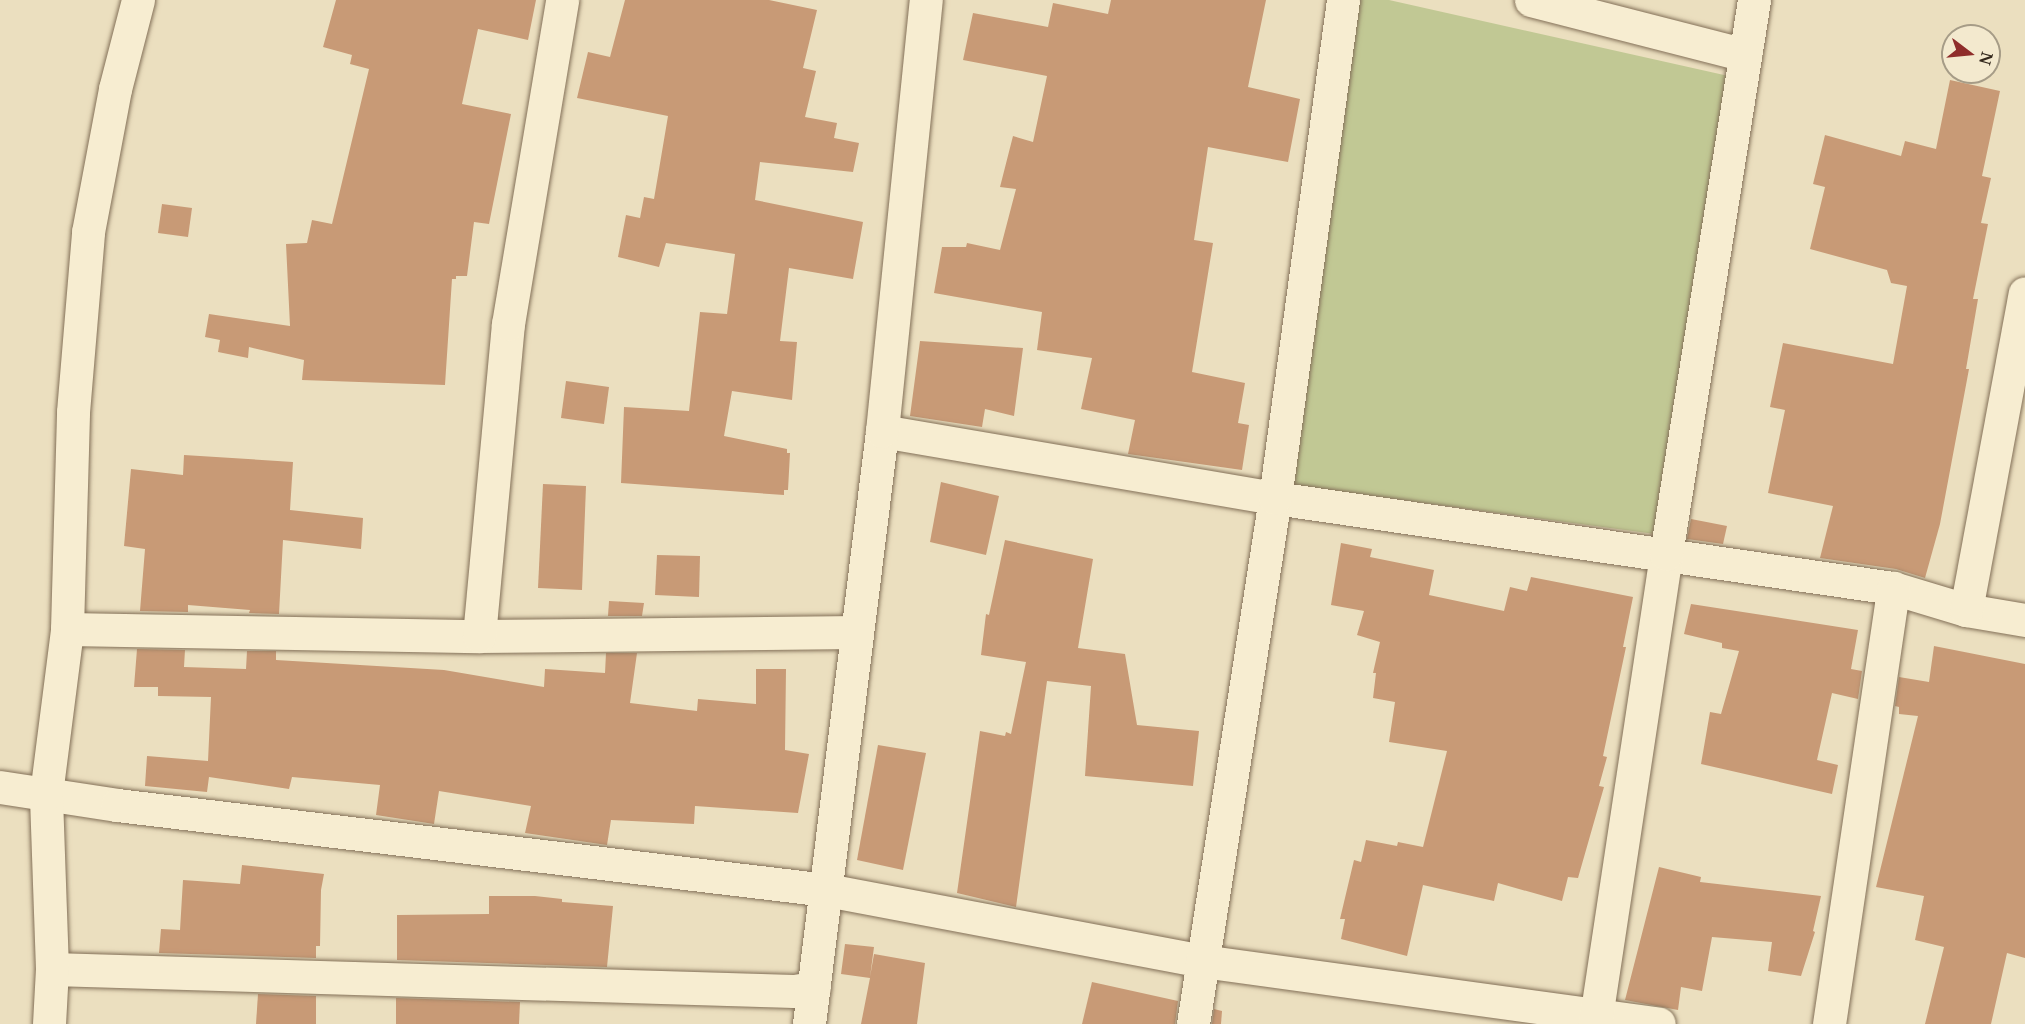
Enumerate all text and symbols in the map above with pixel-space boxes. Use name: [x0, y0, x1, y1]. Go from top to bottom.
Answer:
north arrow: [1941, 24, 2001, 84]
text: N: [1974, 49, 1999, 67]

